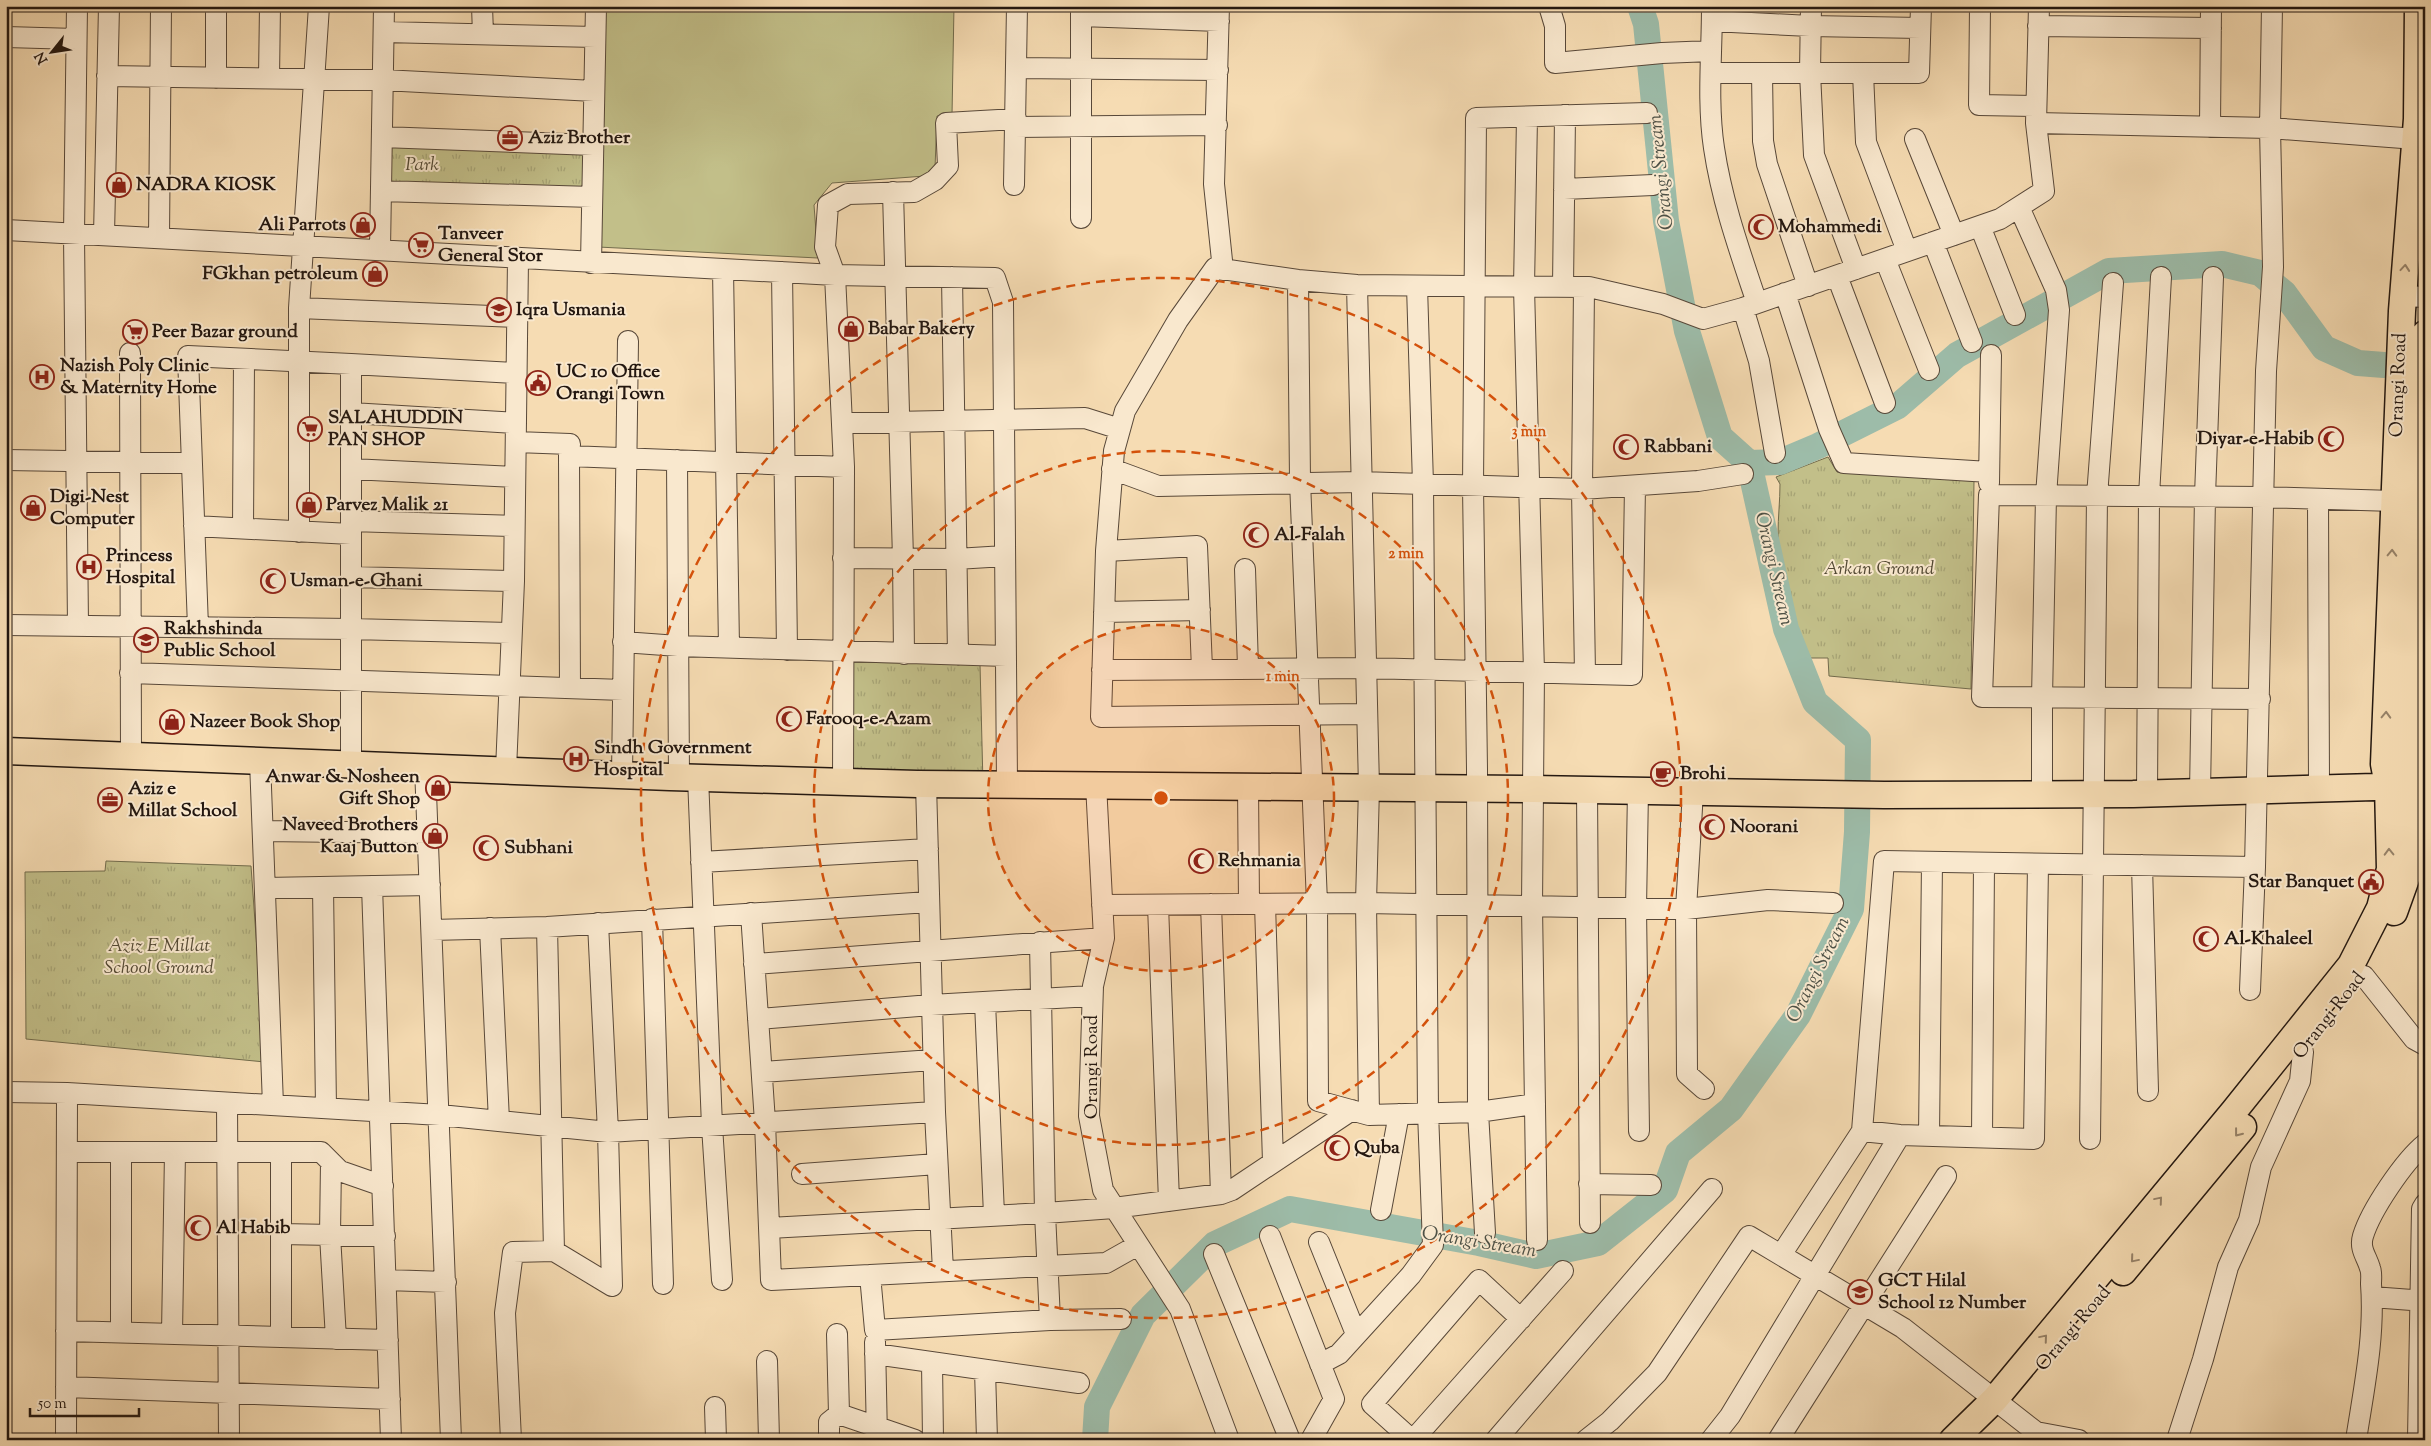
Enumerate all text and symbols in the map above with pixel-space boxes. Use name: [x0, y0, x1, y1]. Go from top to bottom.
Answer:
north arrow: [28, 28, 78, 78]
text: N: [31, 48, 54, 67]
water label: Orangi Stream: [1642, 113, 1682, 231]
office icon: Aziz Brother: [497, 125, 523, 151]
place label: Aziz Brother: [528, 125, 631, 152]
park label: Park: [405, 152, 439, 179]
shop icon: NADRA KIOSK: [106, 172, 132, 198]
place label: NADRA KIOSK: [136, 172, 276, 199]
place label: Ali Parrots: [258, 212, 347, 239]
shop icon: Ali Parrots: [350, 212, 376, 238]
mosque icon: Mohammedi: [1748, 214, 1774, 240]
place label: Mohammedi: [1778, 214, 1882, 241]
place label: Tanveer General Stor: [438, 221, 544, 270]
supermarket icon: Tanveer General Stor: [408, 232, 434, 258]
place label: FGkhan petroleum: [202, 261, 358, 288]
shop icon: FGkhan petroleum: [362, 261, 388, 287]
one-way arrow: [2399, 264, 2410, 272]
school or university icon: Iqra Usmania: [486, 297, 512, 323]
place label: Iqra Usmania: [516, 297, 626, 324]
shop icon: Babar Bakery: [838, 316, 864, 342]
place label: Babar Bakery: [868, 316, 975, 343]
supermarket icon: Peer Bazar ground: [122, 319, 148, 345]
place label: Peer Bazar ground: [152, 319, 298, 346]
street label: Orangi Road: [2384, 332, 2414, 438]
place label: Nazish Poly Clinic & Maternity Home: [60, 353, 217, 402]
place label: UC 10 Office Orangi Town: [556, 359, 666, 408]
hospital icon: Nazish Poly Clinic & Maternity Home: [29, 364, 55, 390]
public building icon: UC 10 Office Orangi Town: [525, 370, 551, 396]
place label: SALAHUDDIN PAN SHOP: [328, 405, 463, 454]
supermarket icon: SALAHUDDIN PAN SHOP: [297, 416, 323, 442]
text: 3 min: [1512, 422, 1547, 443]
place label: Diyar-e-Habib: [2197, 426, 2315, 453]
mosque icon: Diyar-e-Habib: [2318, 426, 2344, 452]
mosque icon: Rabbani: [1613, 434, 1639, 460]
place label: Rabbani: [1644, 434, 1713, 461]
place label: Digi-Nest Computer: [50, 484, 136, 533]
shop icon: Parvez Malik 21: [296, 492, 322, 518]
place label: Parvez Malik 21: [326, 492, 449, 519]
shop icon: Digi-Nest Computer: [20, 495, 46, 521]
water label: Orangi Stream: [1746, 509, 1800, 629]
mosque icon: Al-Falah: [1243, 522, 1269, 548]
place label: Al-Falah: [1274, 522, 1346, 549]
place label: Princess Hospital: [106, 543, 176, 592]
text: 2 min: [1388, 544, 1424, 565]
one-way arrow: [2387, 549, 2398, 557]
hospital icon: Princess Hospital: [76, 554, 102, 580]
park label: Arkan Ground: [1824, 556, 1935, 583]
mosque icon: Usman-e-Ghani: [260, 568, 286, 594]
place label: Usman-e-Ghani: [290, 568, 423, 595]
place label: Rakhshinda Public School: [164, 616, 276, 665]
school or university icon: Rakhshinda Public School: [133, 627, 159, 653]
text: 1 min: [1266, 667, 1300, 688]
mosque icon: Farooq-e-Azam: [776, 706, 802, 732]
place label: Farooq-e-Azam: [806, 706, 931, 733]
shop icon: Nazeer Book Shop: [159, 709, 185, 735]
place label: Nazeer Book Shop: [190, 709, 340, 736]
one-way arrow: [2381, 711, 2391, 719]
place label: Sindh Government Hospital: [594, 735, 752, 784]
hospital icon: Sindh Government Hospital: [563, 746, 589, 772]
cafe icon: Brohi: [1650, 761, 1676, 787]
place label: Brohi: [1680, 761, 1727, 788]
place label: Anwar & Nosheen Gift Shop: [265, 764, 421, 813]
shop icon: Anwar & Nosheen Gift Shop: [425, 775, 451, 801]
place label: Aziz e Millat School: [128, 776, 238, 825]
office icon: Aziz e Millat School: [97, 787, 123, 813]
centre of rings: [1152, 789, 1170, 807]
place label: Naveed Brothers Kaaj Button: [282, 812, 419, 861]
mosque icon: Noorani: [1699, 814, 1725, 840]
place label: Noorani: [1730, 814, 1799, 841]
shop icon: Naveed Brothers Kaaj Button: [422, 823, 448, 849]
mosque icon: Subhani: [473, 835, 499, 861]
place label: Subhani: [504, 835, 574, 862]
mosque icon: Rehmania: [1188, 848, 1214, 874]
place label: Rehmania: [1218, 848, 1301, 875]
one-way arrow: [2384, 848, 2394, 856]
place label: Star Banquet: [2248, 869, 2354, 896]
public building icon: Star Banquet: [2358, 869, 2384, 895]
water label: Orangi Stream: [1780, 912, 1858, 1028]
mosque icon: Al-Khaleel: [2193, 926, 2219, 952]
place label: Al-Khaleel: [2224, 926, 2313, 953]
park label: Aziz E Millat School Ground: [104, 933, 215, 982]
street label: Orangi Road: [2287, 966, 2373, 1066]
street label: Orangi Road: [1079, 1014, 1106, 1119]
one-way arrow: [2235, 1128, 2244, 1137]
mosque icon: Quba: [1324, 1135, 1350, 1161]
place label: Quba: [1354, 1135, 1400, 1162]
one-way arrow: [2154, 1197, 2163, 1206]
mosque icon: Al Habib: [185, 1215, 211, 1241]
place label: Al Habib: [216, 1215, 291, 1242]
water label: Orangi Stream: [1419, 1220, 1539, 1266]
one-way arrow: [2131, 1253, 2140, 1262]
place label: GCT Hilal School 12 Number: [1878, 1268, 2027, 1317]
school or university icon: GCT Hilal School 12 Number: [1847, 1279, 1873, 1305]
street label: Orangi Road: [2030, 1280, 2118, 1378]
one-way arrow: [2038, 1335, 2047, 1344]
scale bar: [30, 1386, 139, 1418]
text: 50 m: [37, 1394, 67, 1415]

